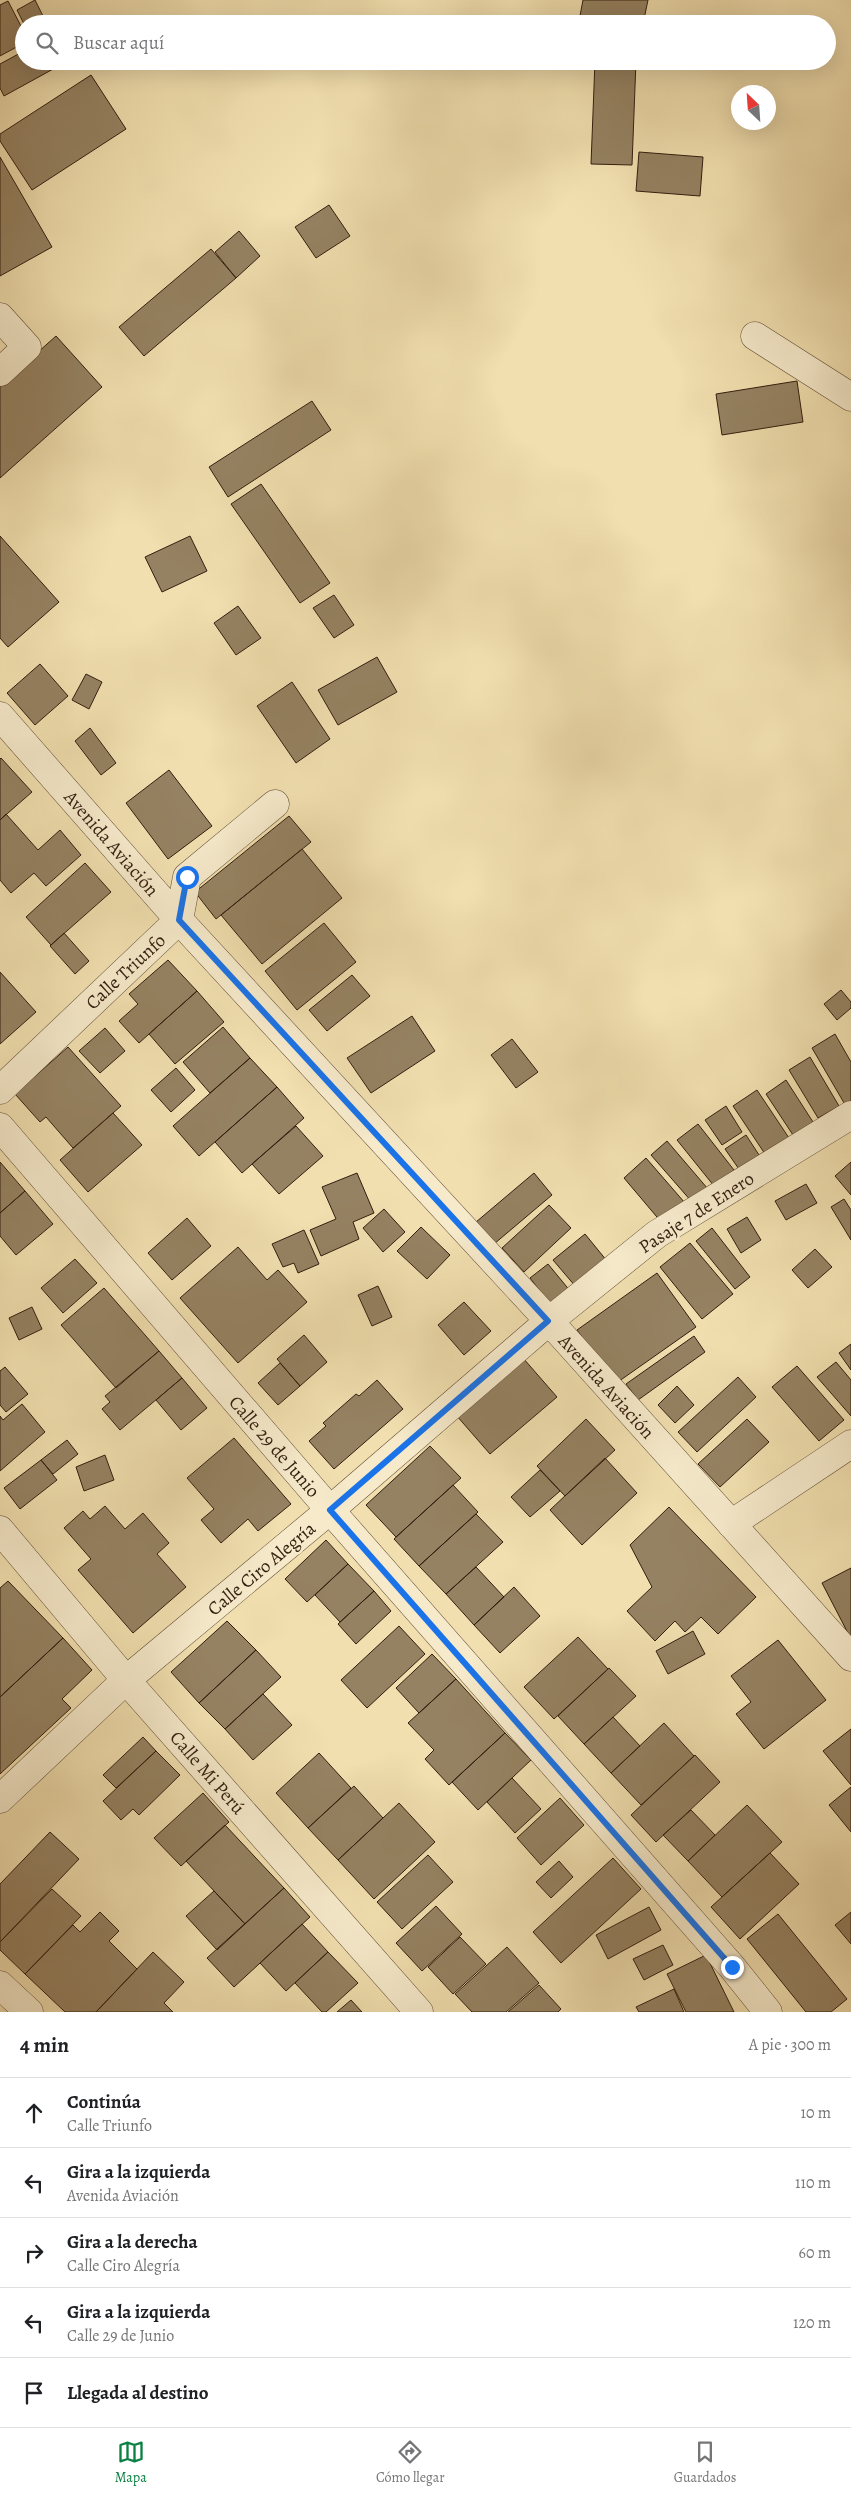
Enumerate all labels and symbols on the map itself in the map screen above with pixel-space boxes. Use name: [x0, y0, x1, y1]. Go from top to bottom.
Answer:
north arrow: [731, 85, 776, 130]
street label: Avenida Aviación: [57, 784, 165, 902]
route start: [176, 866, 199, 889]
street label: Calle Triunfo: [80, 928, 171, 1016]
street label: Pasaje 7 de Enero: [634, 1166, 759, 1260]
street label: Avenida Aviación: [552, 1328, 660, 1445]
street label: Calle 29 de Junio: [223, 1390, 326, 1503]
street label: Calle Ciro Alegría: [202, 1516, 321, 1622]
street label: Calle Mi Perú: [164, 1725, 251, 1821]
route end: [721, 1956, 744, 1979]

